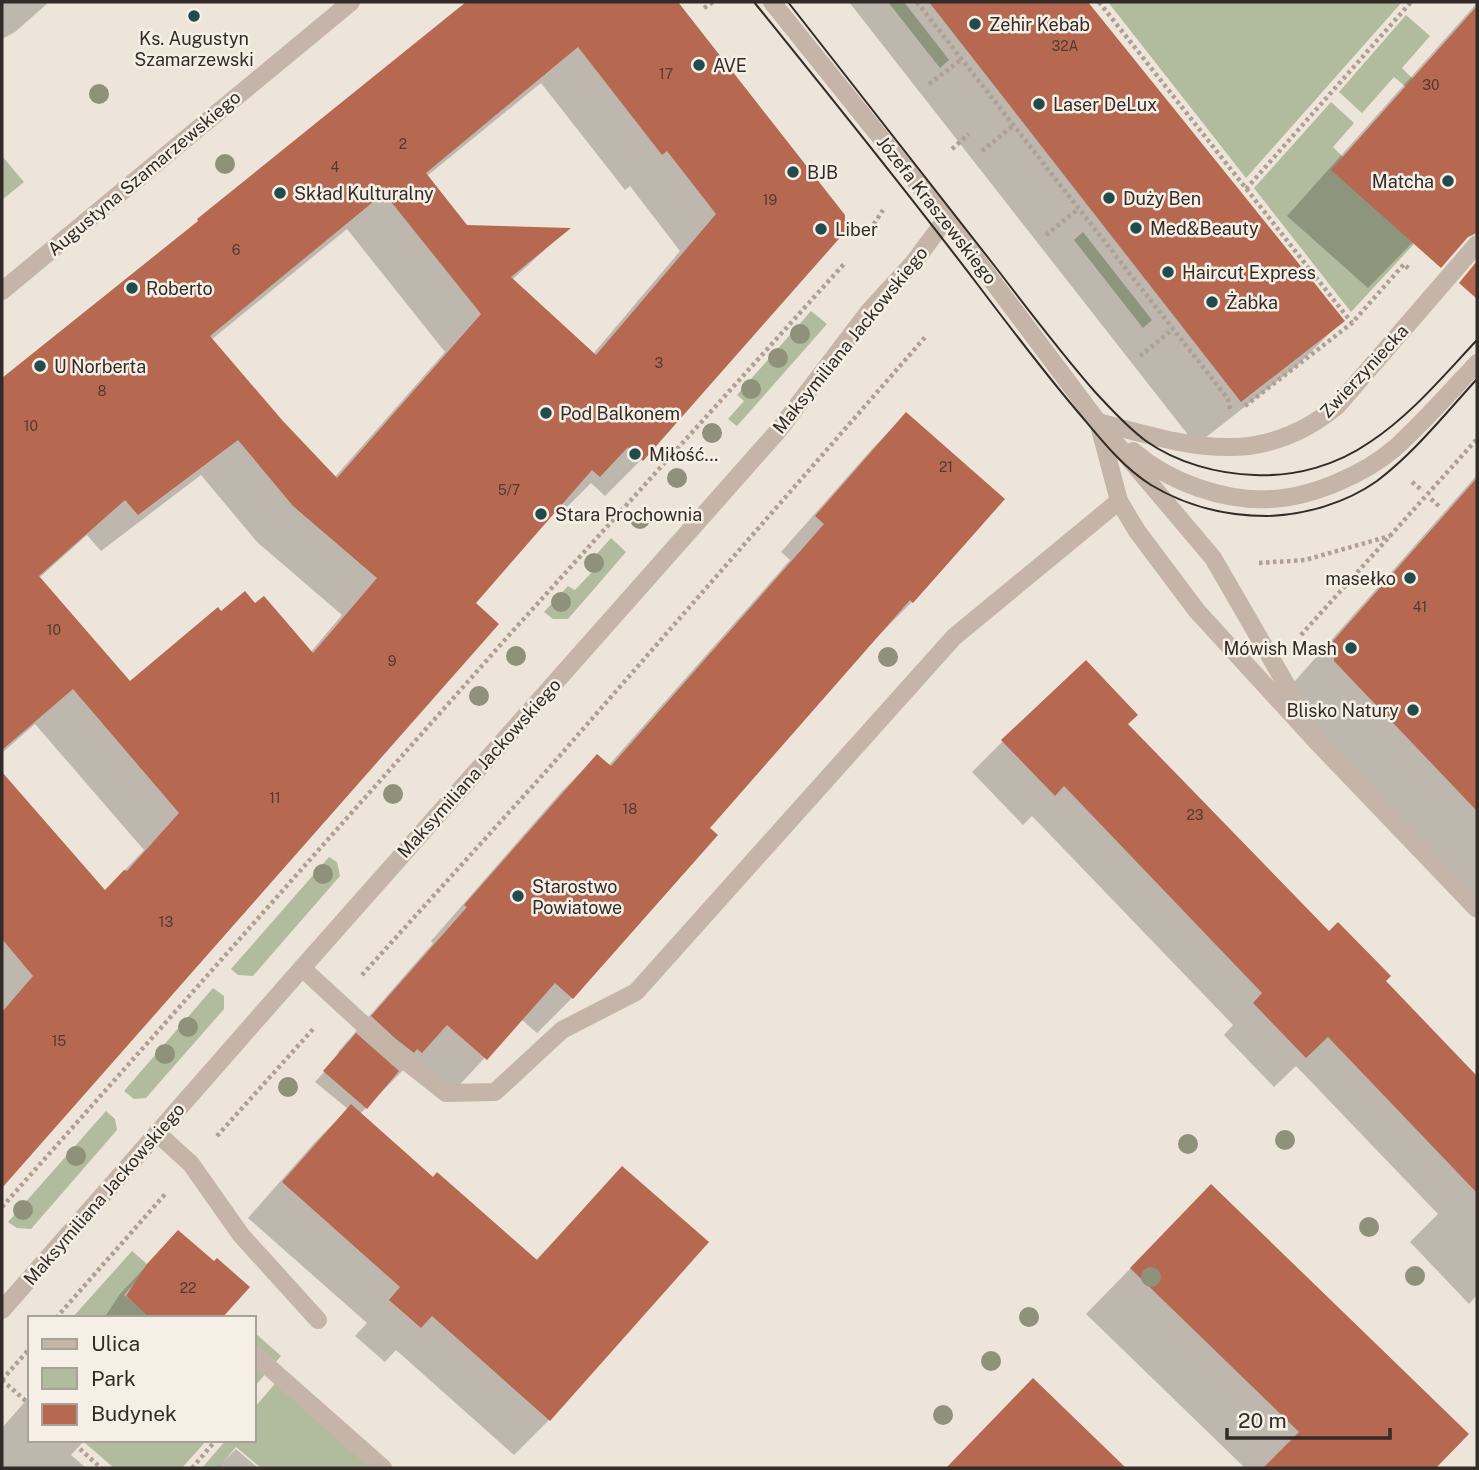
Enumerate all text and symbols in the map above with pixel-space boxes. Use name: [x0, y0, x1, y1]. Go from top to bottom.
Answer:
marker: Ks. Augustyn Szamarzewski: [186, 8, 202, 24]
place label: Zehir Kebab: [989, 14, 1090, 35]
marker: Zehir Kebab: [967, 16, 983, 32]
place label: Ks. Augustyn Szamarzewski: [134, 28, 254, 70]
house number: 32A: [1051, 38, 1079, 54]
place label: AVE: [713, 55, 747, 76]
marker: AVE: [691, 57, 707, 73]
house number: 17: [659, 66, 673, 82]
house number: 30: [1422, 77, 1440, 93]
street label: Augustyna Szamarzewskiego: [43, 86, 245, 260]
place label: Laser DeLux: [1053, 94, 1157, 115]
marker: Laser DeLux: [1031, 96, 1047, 112]
street label: Józefa Kraszewskiego: [873, 132, 1001, 288]
house number: 2: [399, 136, 407, 152]
house number: 4: [331, 159, 340, 175]
place label: BJB: [807, 162, 838, 183]
marker: BJB: [785, 164, 801, 180]
place label: Matcha: [1372, 171, 1434, 192]
marker: Matcha: [1440, 173, 1456, 189]
place label: Skład Kulturalny: [294, 183, 434, 204]
marker: Skład Kulturalny: [272, 185, 288, 201]
place label: Duży Ben: [1123, 188, 1201, 209]
marker: Duży Ben: [1101, 190, 1117, 206]
house number: 19: [763, 192, 777, 208]
place label: Med&Beauty: [1150, 218, 1259, 239]
place label: Liber: [835, 219, 878, 240]
marker: Med&Beauty: [1128, 220, 1144, 236]
marker: Liber: [813, 221, 829, 237]
house number: 6: [232, 242, 241, 258]
street label: Maksymiliana Jackowskiego: [768, 242, 932, 438]
place label: Haircut Express: [1182, 262, 1316, 283]
marker: Haircut Express: [1160, 264, 1176, 280]
place label: Roberto: [146, 278, 213, 299]
marker: Roberto: [124, 280, 140, 296]
place label: Żabka: [1226, 291, 1278, 313]
marker: Żabka: [1204, 294, 1220, 310]
street label: Zwierzyniecka: [1315, 320, 1413, 422]
house number: 3: [655, 355, 664, 371]
place label: U Norberta: [54, 356, 146, 377]
marker: U Norberta: [32, 358, 48, 374]
house number: 8: [97, 383, 107, 399]
place label: Pod Balkonem: [560, 403, 680, 424]
marker: Pod Balkonem: [538, 405, 554, 421]
house number: 10: [24, 418, 38, 434]
place label: Miłość...: [649, 444, 718, 465]
marker: Miłość...: [627, 446, 643, 462]
house number: 21: [939, 459, 953, 475]
house number: 5/7: [498, 482, 520, 498]
place label: Stara Prochownia: [555, 504, 702, 525]
marker: Stara Prochownia: [533, 506, 549, 522]
place label: masełko: [1325, 568, 1396, 589]
marker: masełko: [1402, 570, 1418, 586]
house number: 41: [1413, 599, 1427, 615]
house number: 10: [47, 622, 61, 638]
place label: Mówish Mash: [1224, 638, 1337, 659]
marker: Mówish Mash: [1343, 640, 1359, 656]
house number: 9: [388, 653, 397, 669]
street label: Maksymiliana Jackowskiego: [393, 674, 565, 862]
place label: Blisko Natury: [1286, 700, 1399, 721]
marker: Blisko Natury: [1405, 702, 1421, 718]
house number: 11: [269, 790, 281, 806]
house number: 18: [623, 801, 637, 817]
house number: 23: [1186, 807, 1204, 823]
place label: Starostwo Powiatowe: [532, 876, 622, 918]
marker: Starostwo Powiatowe: [510, 888, 526, 904]
house number: 13: [159, 914, 173, 930]
house number: 15: [52, 1033, 66, 1049]
street label: Maksymiliana Jackowskiego: [19, 1099, 189, 1289]
house number: 22: [180, 1280, 196, 1296]
legend: [28, 1316, 256, 1442]
text: Ulica: [91, 1331, 140, 1356]
text: Park: [91, 1366, 136, 1391]
scale bar: [1227, 1396, 1390, 1440]
text: Budynek: [91, 1401, 177, 1426]
text: 20 m: [1238, 1408, 1287, 1433]

